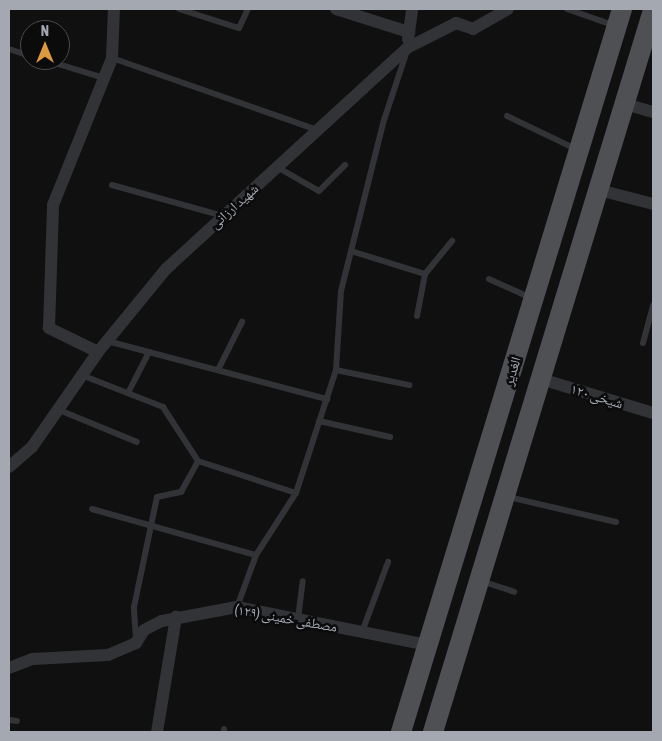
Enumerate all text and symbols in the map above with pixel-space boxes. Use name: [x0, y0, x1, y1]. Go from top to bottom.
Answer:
north arrow: [20, 20, 70, 70]
text: N: [41, 23, 49, 39]
street label: شهید ارزانی: [206, 180, 262, 232]
street label: الغدیر: [500, 355, 524, 387]
street label: شیخی ۱۲۰: [569, 380, 625, 412]
street label: مصطفی خمینی (۱۲۹): [233, 601, 339, 635]

